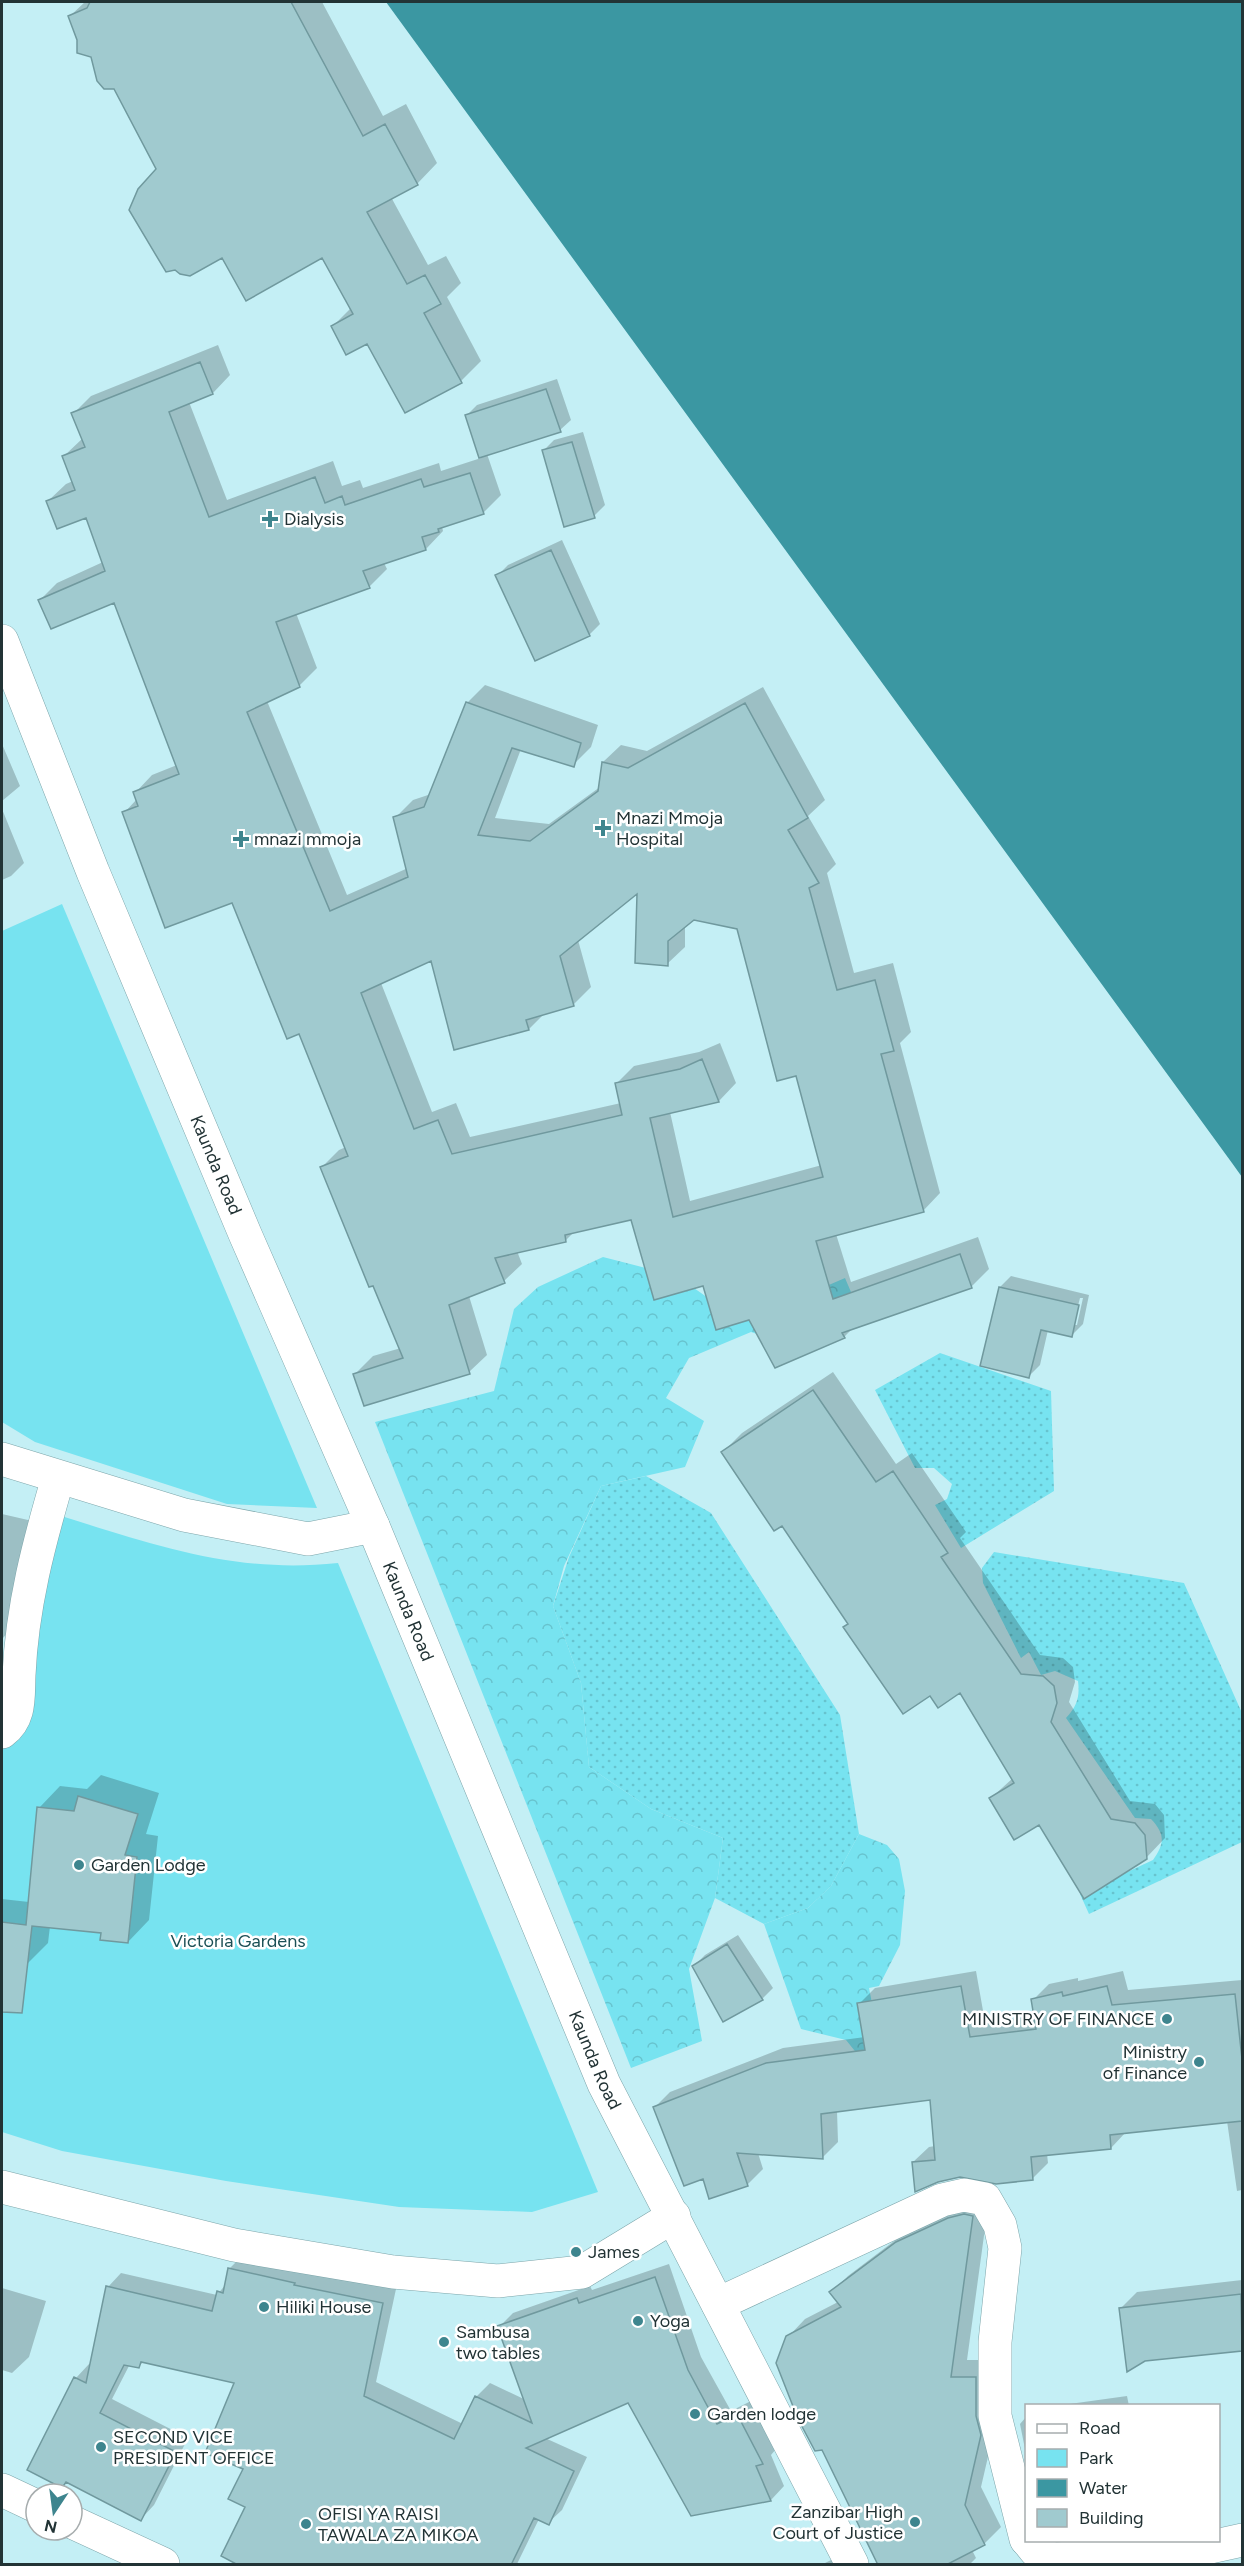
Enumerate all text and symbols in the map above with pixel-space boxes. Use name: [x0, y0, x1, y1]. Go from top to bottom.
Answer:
place label: Dialysis: [284, 508, 344, 530]
marker: Dialysis: [261, 510, 279, 528]
place label: Mnazi Mmoja Hospital: [616, 807, 723, 850]
marker: Mnazi Mmoja Hospital: [594, 819, 612, 837]
place label: mnazi mmoja: [254, 828, 361, 850]
marker: mnazi mmoja: [232, 830, 250, 848]
street label: Kaunda Road: [185, 1112, 247, 1218]
street label: Kaunda Road: [378, 1558, 439, 1664]
place label: Garden Lodge: [91, 1854, 206, 1876]
marker: Garden Lodge: [72, 1858, 86, 1872]
park label: Victoria Gardens: [170, 1930, 306, 1952]
street label: Kaunda Road: [564, 2007, 626, 2113]
place label: MINISTRY OF FINANCE: [962, 2008, 1155, 2030]
marker: MINISTRY OF FINANCE: [1160, 2012, 1174, 2026]
place label: Ministry of Finance: [1103, 2041, 1188, 2084]
marker: Ministry of Finance: [1192, 2055, 1206, 2069]
place label: James: [588, 2241, 640, 2263]
marker: James: [569, 2245, 583, 2259]
place label: Hiliki House: [276, 2296, 372, 2318]
marker: Hiliki House: [257, 2300, 271, 2314]
place label: Yoga: [650, 2310, 690, 2332]
marker: Yoga: [631, 2314, 645, 2328]
place label: Sambusa two tables: [456, 2321, 540, 2364]
marker: Sambusa two tables: [437, 2335, 451, 2349]
place label: Garden lodge: [707, 2403, 816, 2425]
legend: [1025, 2404, 1220, 2542]
marker: Garden lodge: [688, 2407, 702, 2421]
text: Road: [1079, 2417, 1120, 2439]
place label: SECOND VICE PRESIDENT OFFICE: [113, 2426, 275, 2469]
marker: SECOND VICE PRESIDENT OFFICE: [94, 2440, 108, 2454]
text: Park: [1079, 2447, 1114, 2469]
text: Water: [1079, 2477, 1127, 2499]
north arrow: [24, 2482, 84, 2542]
place label: Zanzibar High Court of Justice: [772, 2501, 903, 2544]
place label: OFISI YA RAISI TAWALA ZA MIKOA: [318, 2503, 479, 2546]
text: Building: [1079, 2507, 1144, 2529]
text: N: [43, 2515, 59, 2537]
marker: Zanzibar High Court of Justice: [908, 2515, 922, 2529]
marker: OFISI YA RAISI TAWALA ZA MIKOA: [299, 2517, 313, 2531]

